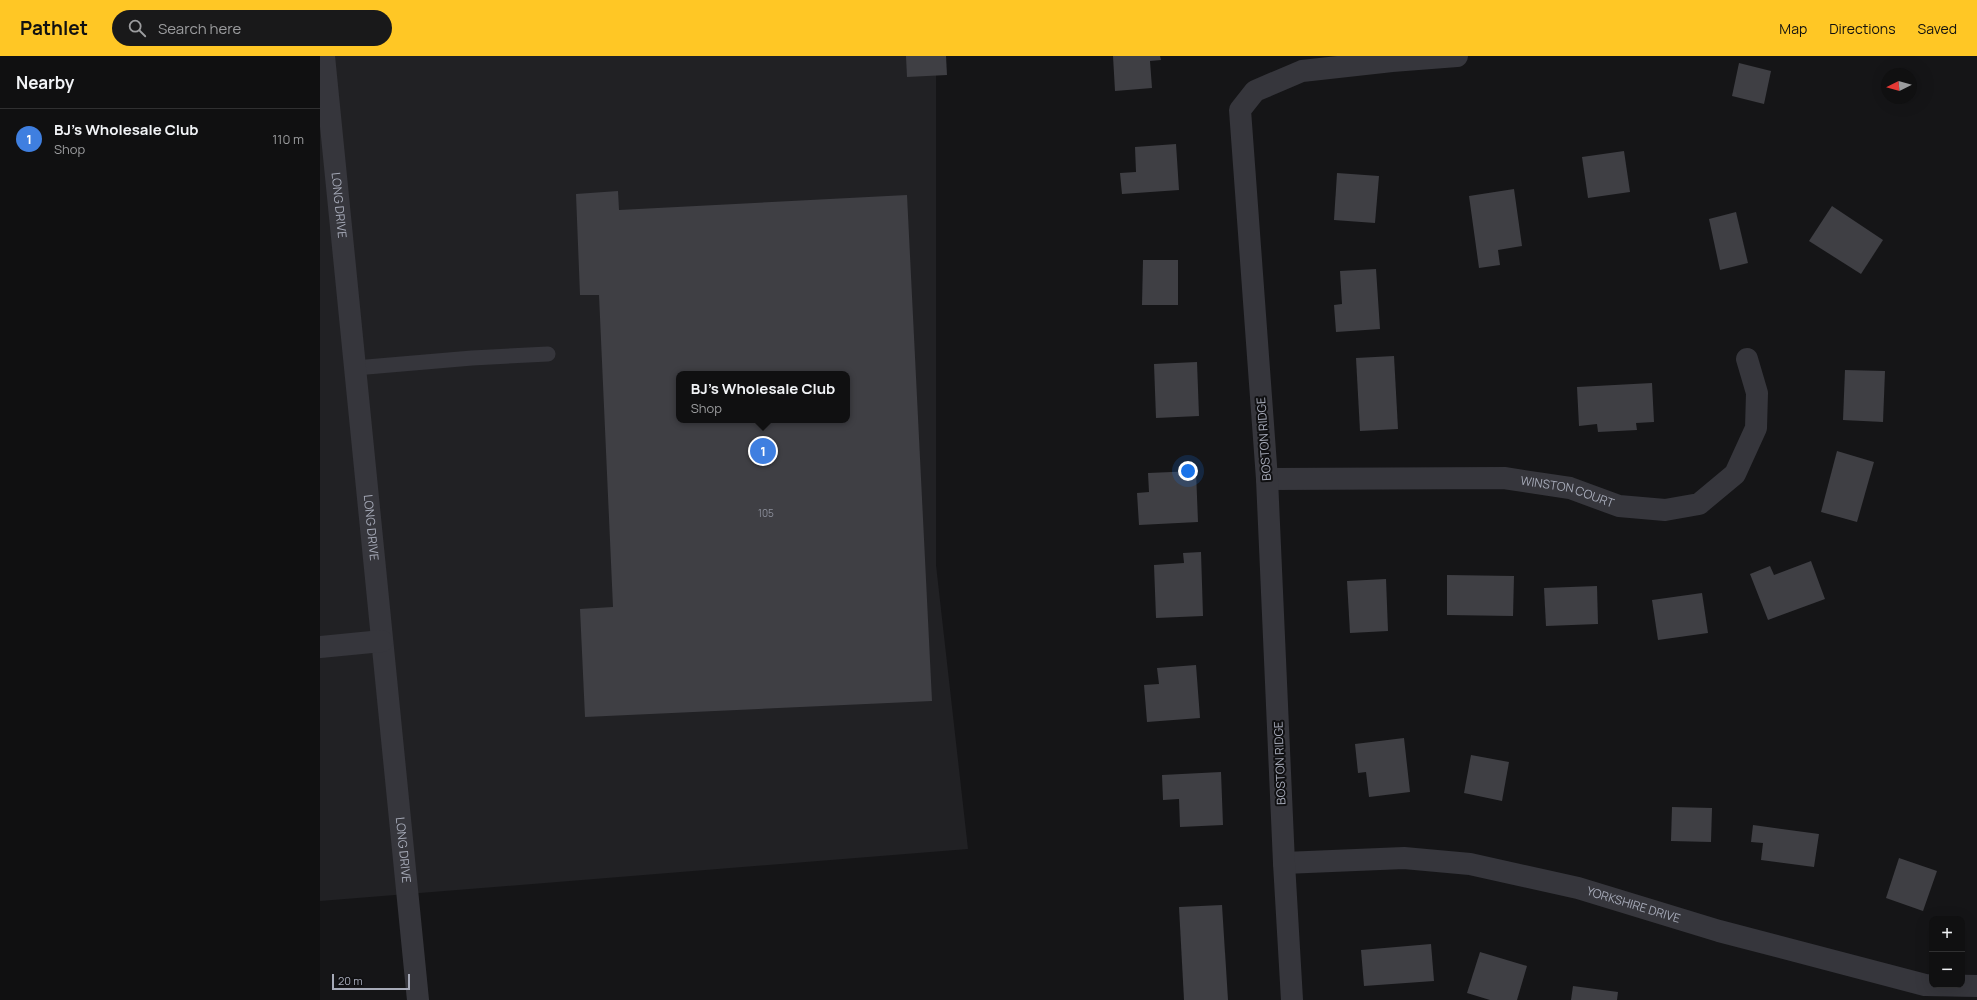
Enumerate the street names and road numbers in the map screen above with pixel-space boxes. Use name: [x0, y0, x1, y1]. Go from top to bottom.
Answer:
street label: LONG DRIVE: [328, 171, 351, 239]
street label: BOSTON RIDGE: [1252, 397, 1275, 481]
street label: WINSTON COURT: [1519, 472, 1618, 512]
street label: LONG DRIVE: [360, 494, 383, 562]
street label: BOSTON RIDGE: [1270, 721, 1289, 805]
street label: LONG DRIVE: [392, 816, 415, 884]
street label: YORKSHIRE DRIVE: [1585, 882, 1683, 927]

